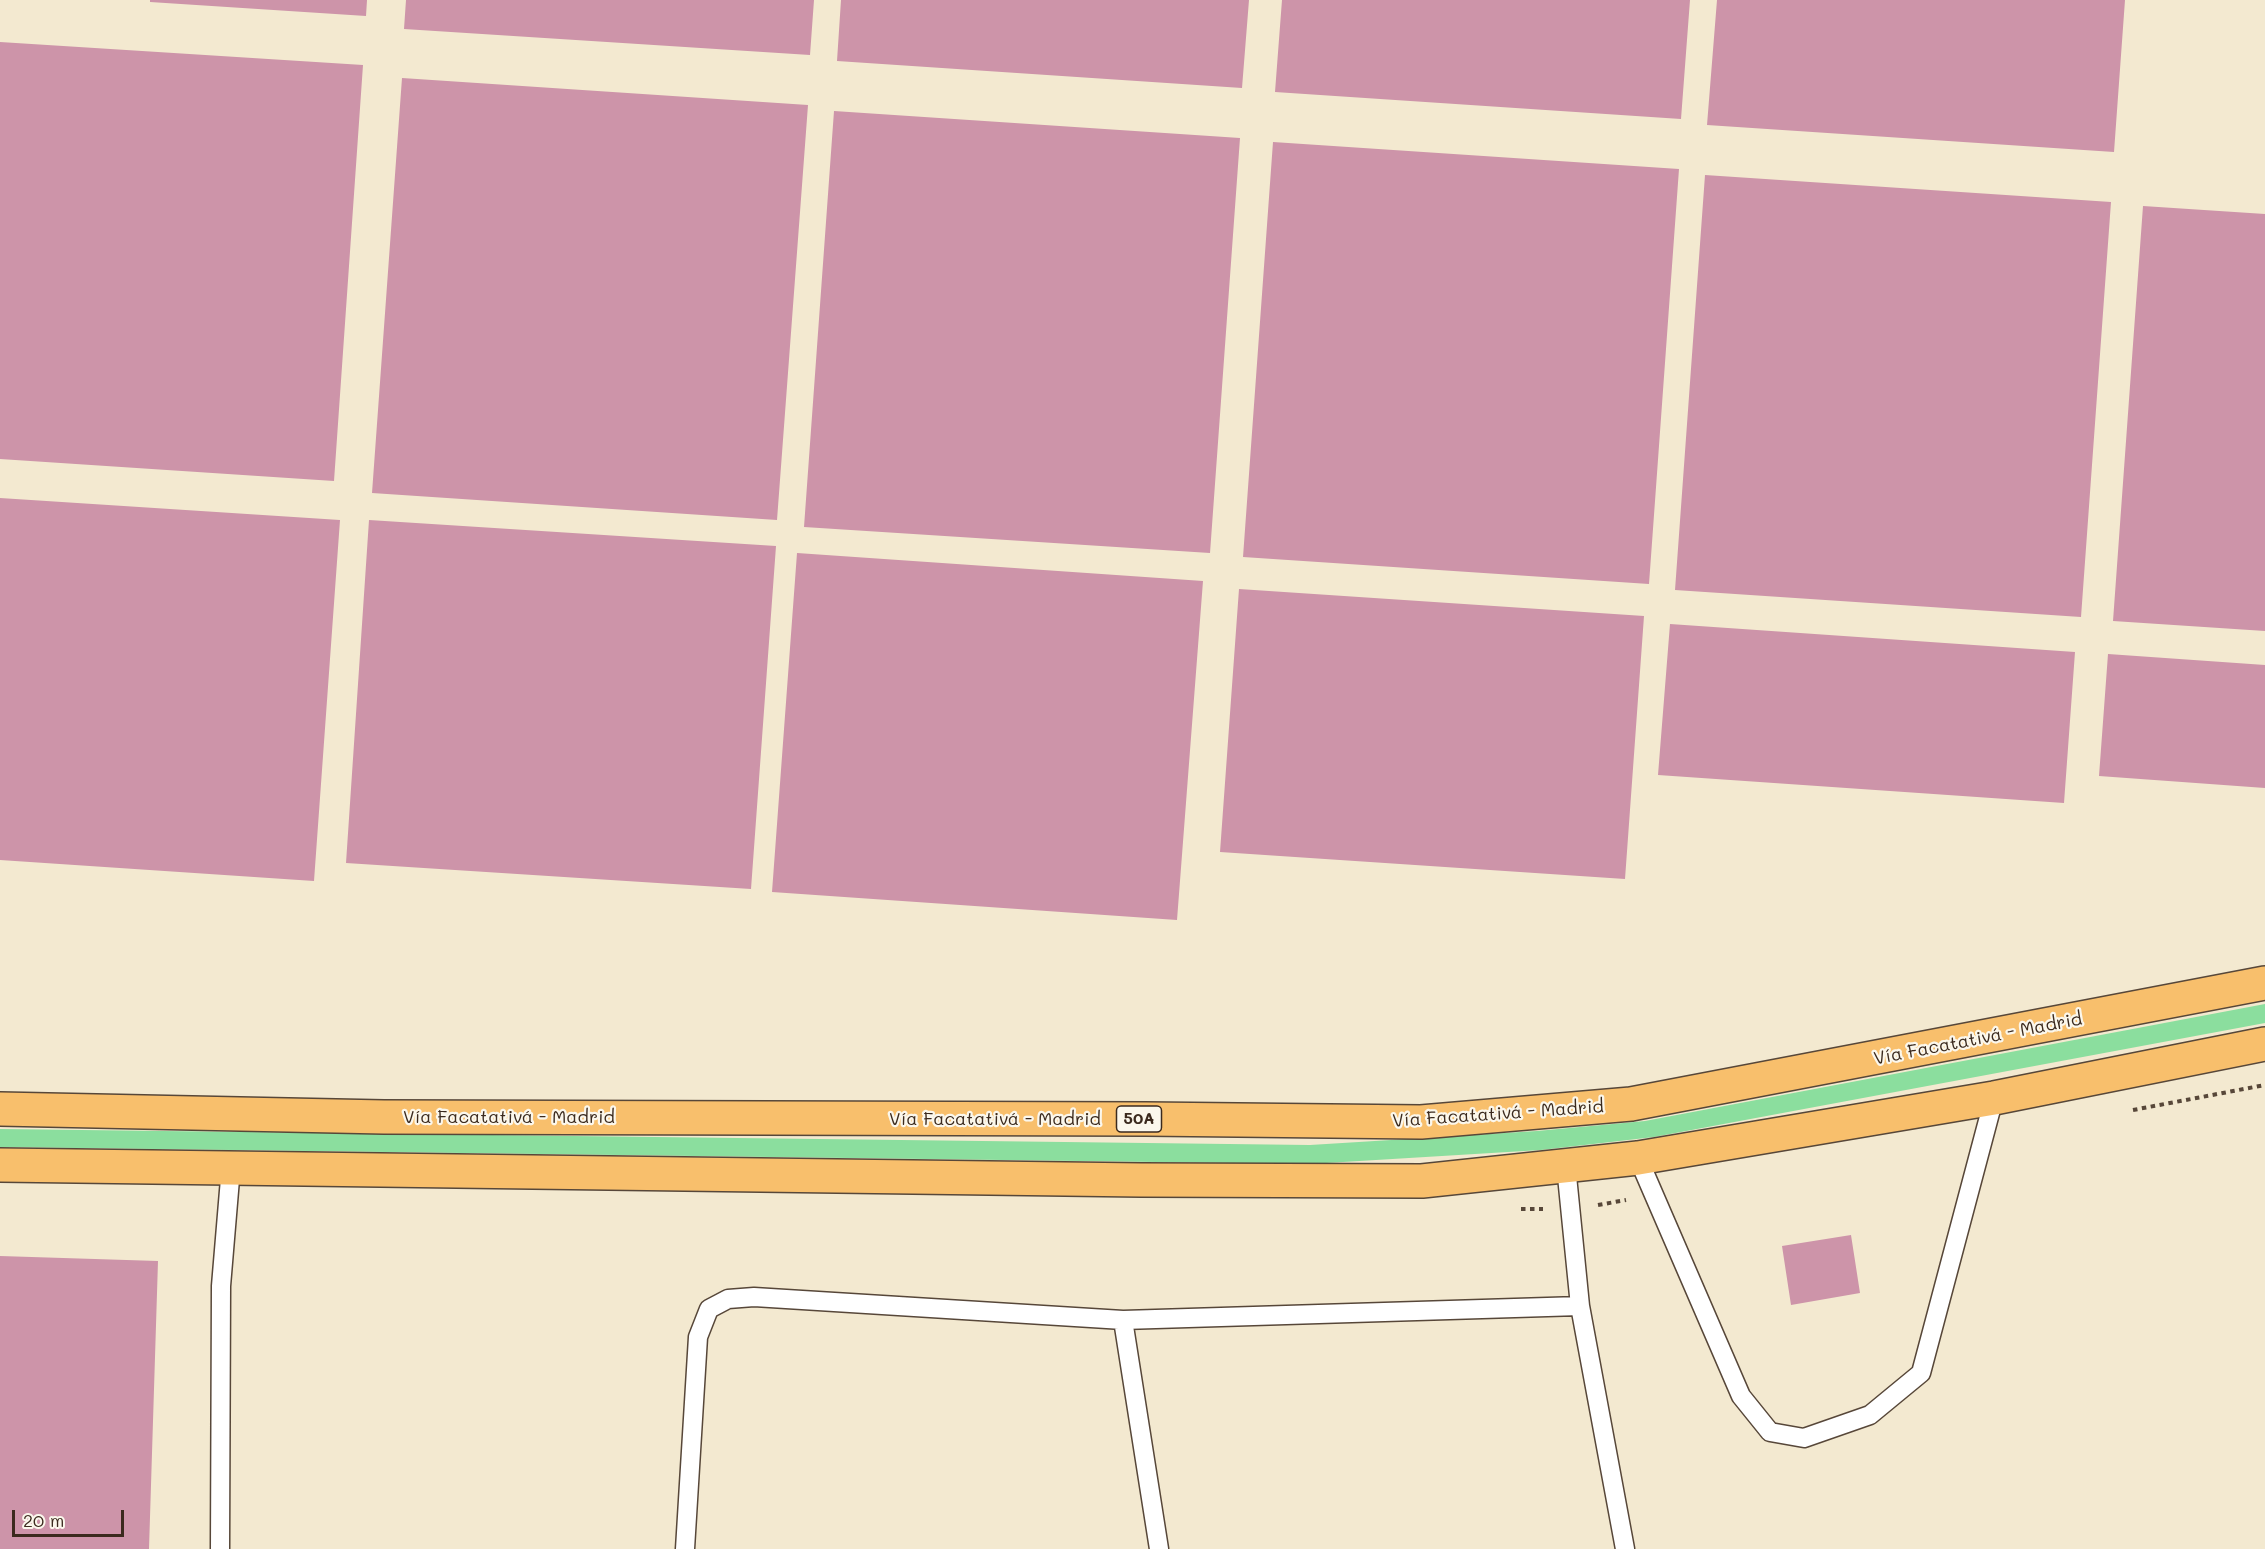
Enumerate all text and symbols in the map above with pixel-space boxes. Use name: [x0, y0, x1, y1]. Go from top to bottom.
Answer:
street label: Vía Facatativá - Madrid: [1872, 1008, 2084, 1070]
street label: Vía Facatativá - Madrid: [1392, 1096, 1604, 1132]
street label: Vía Facatativá - Madrid: [403, 1106, 615, 1128]
road number: 50A: [1116, 1106, 1162, 1132]
street label: Vía Facatativá - Madrid: [889, 1108, 1101, 1130]
scale bar: [15, 1498, 128, 1536]
text: 20 m: [23, 1508, 64, 1532]

